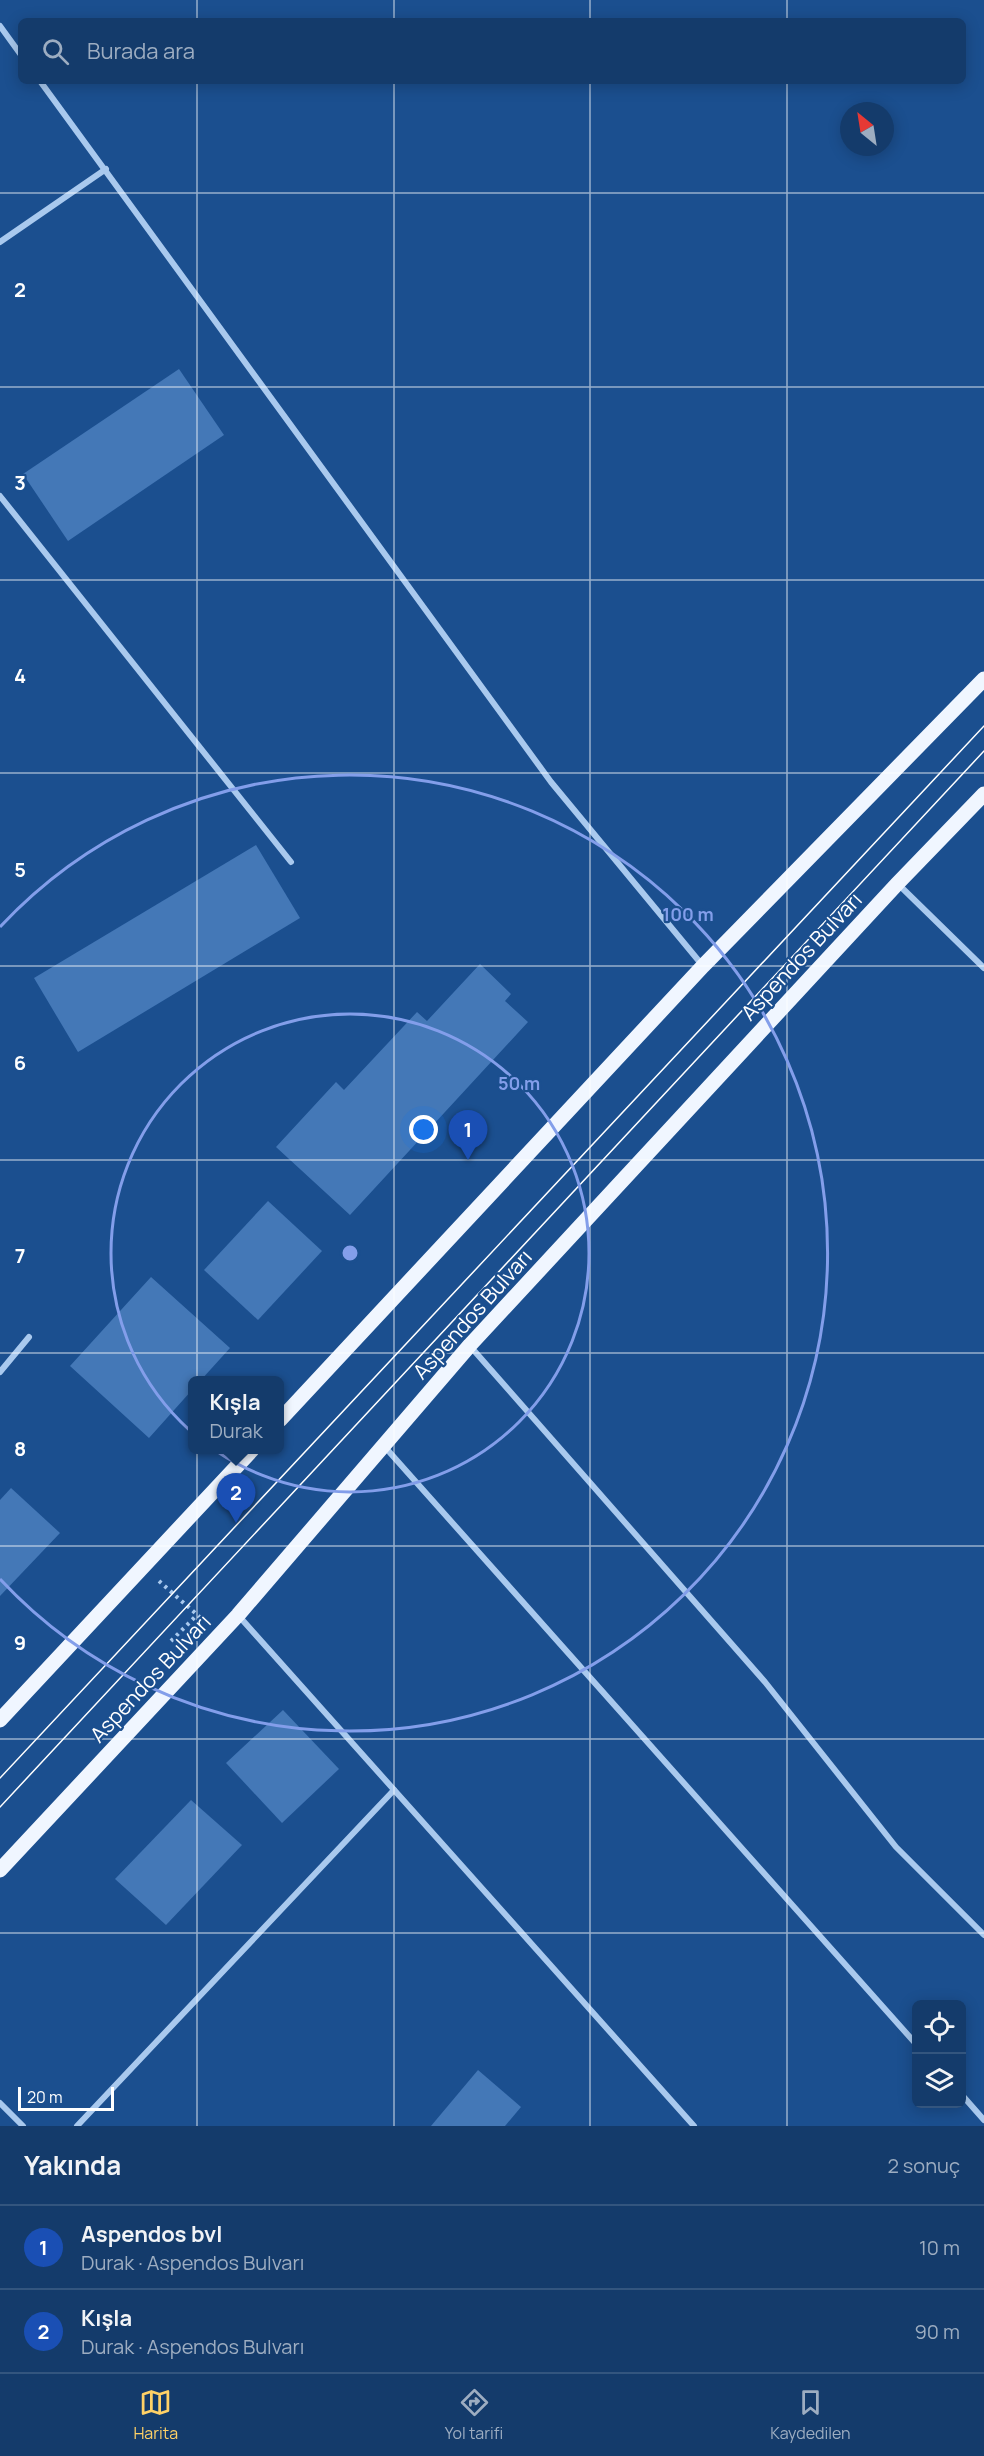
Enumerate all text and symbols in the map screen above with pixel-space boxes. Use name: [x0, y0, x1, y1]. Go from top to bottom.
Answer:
search box: [18, 18, 966, 84]
icon: search: [39, 35, 72, 68]
text: Burada ara: [87, 36, 195, 66]
north arrow: [840, 102, 894, 156]
text: 2: [14, 276, 26, 303]
text: 3: [14, 469, 26, 496]
text: 4: [14, 662, 26, 689]
text: 5: [14, 856, 26, 883]
street label: Aspendos Bulvarı: [734, 886, 868, 1026]
text: 100 m: [662, 902, 714, 926]
text: 6: [14, 1049, 26, 1076]
text: 50 m: [498, 1071, 540, 1095]
pin: 1: [448, 1110, 488, 1160]
your location: [409, 1115, 438, 1144]
text: 7: [15, 1242, 25, 1269]
centre of rings: [340, 1243, 360, 1263]
street label: Aspendos Bulvarı: [406, 1243, 538, 1385]
popup: [188, 1376, 284, 1454]
text: Kışla: [209, 1387, 261, 1417]
text: Durak: [209, 1417, 263, 1444]
text: 8: [14, 1435, 26, 1462]
pin: 2: [216, 1474, 256, 1523]
street label: Aspendos Bulvarı: [83, 1608, 217, 1748]
text: 9: [14, 1629, 26, 1656]
map controls: [912, 2000, 966, 2108]
button: locate: [912, 2000, 966, 2054]
button: layers: [912, 2054, 966, 2108]
scale bar: [18, 2084, 114, 2112]
text: 20 m: [27, 2086, 63, 2108]
text: Yakında: [24, 2147, 121, 2183]
text: 2 sonuç: [887, 2152, 960, 2179]
text: Aspendos bvl: [81, 2219, 222, 2249]
text: 1: [39, 2234, 48, 2261]
text: 10 m: [919, 2234, 960, 2261]
text: Durak · Aspendos Bulvarı: [81, 2249, 304, 2276]
text: Kışla: [81, 2303, 132, 2333]
text: 2: [38, 2318, 49, 2345]
text: 90 m: [914, 2318, 960, 2345]
text: Durak · Aspendos Bulvarı: [81, 2333, 304, 2360]
tab: Harita: [133, 2386, 178, 2444]
tab: Yol tarifi: [445, 2386, 503, 2444]
tab: Kaydedilen: [770, 2386, 851, 2444]

